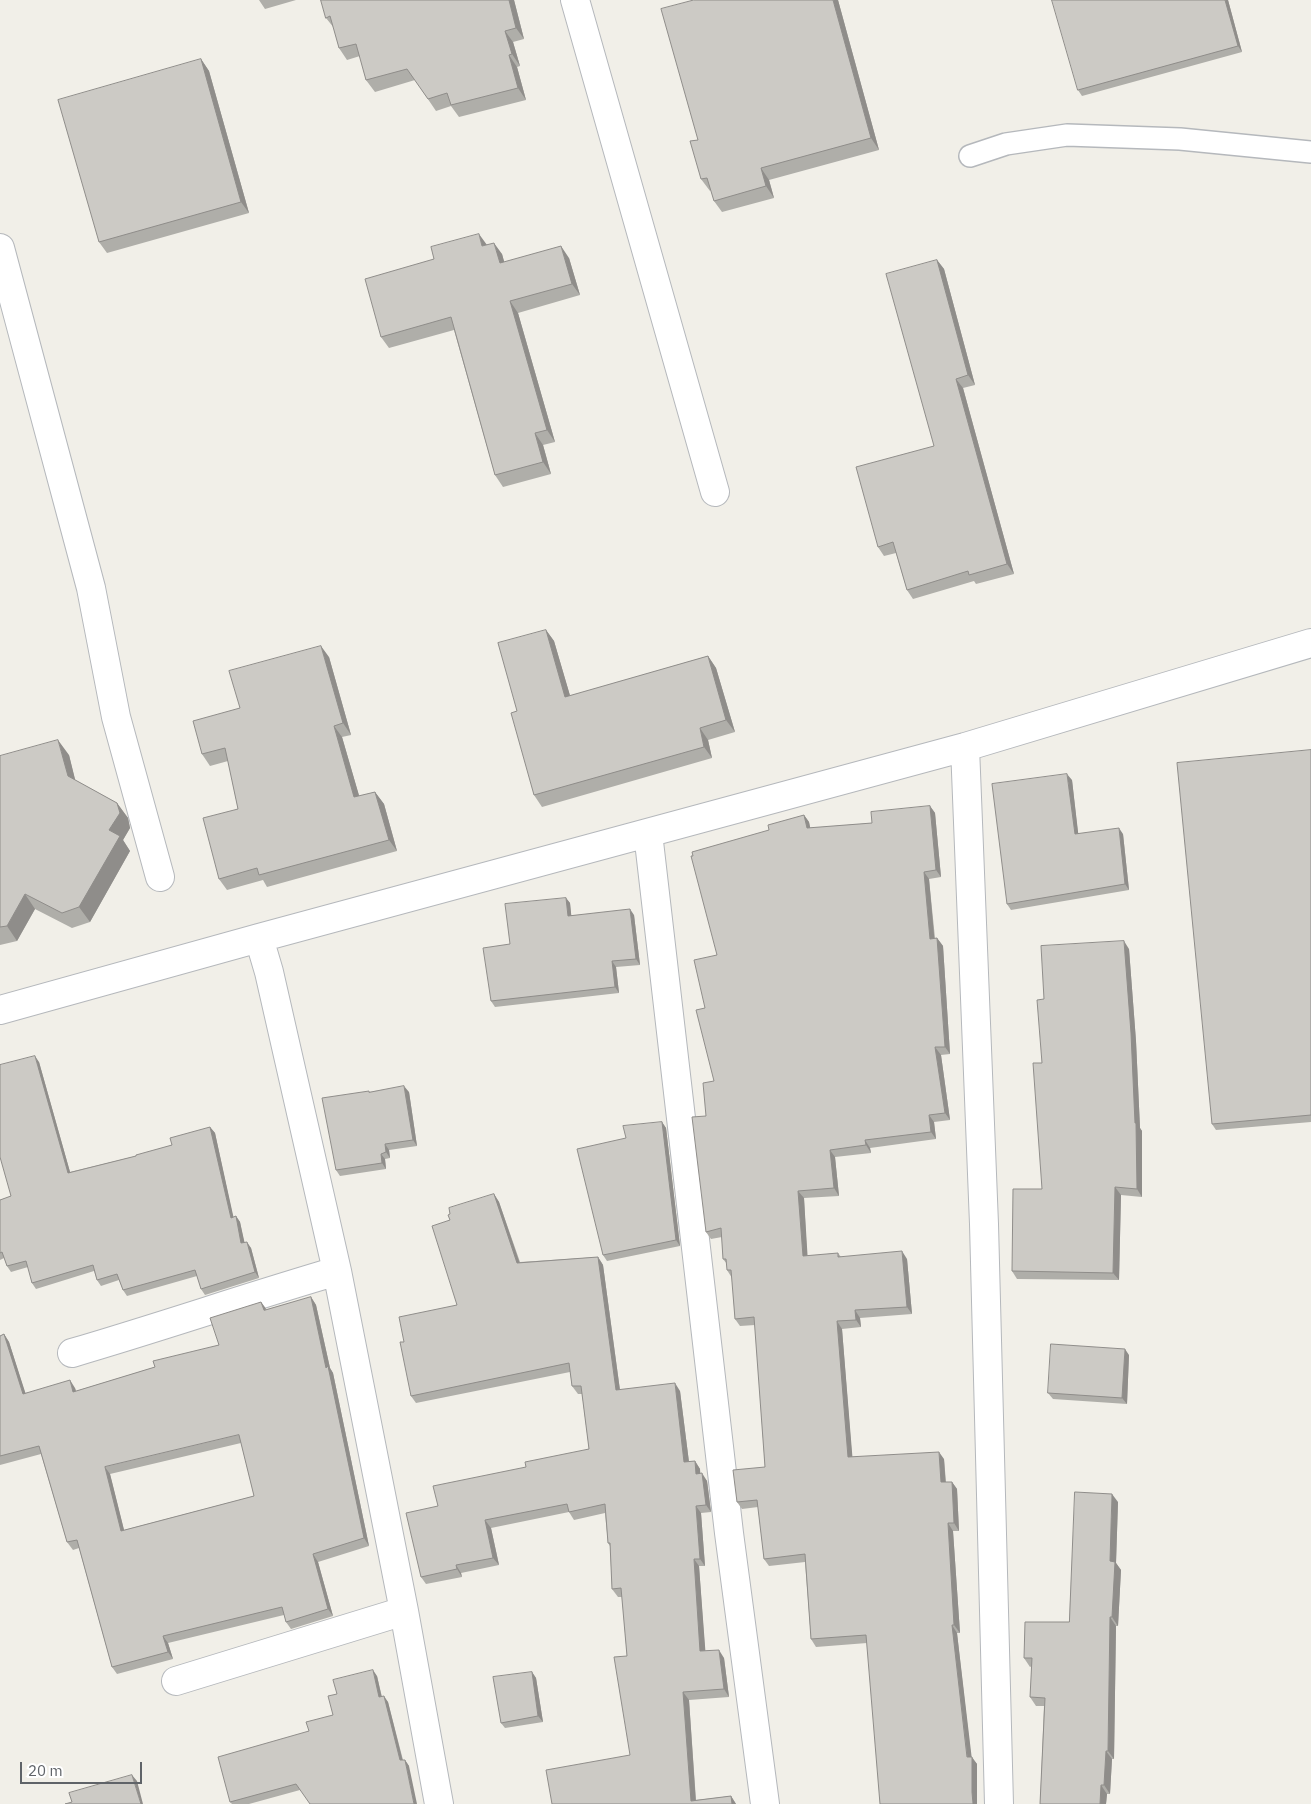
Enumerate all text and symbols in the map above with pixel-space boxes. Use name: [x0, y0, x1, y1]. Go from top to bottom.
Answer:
scale bar: [22, 1752, 145, 1784]
text: 20 m: [28, 1761, 63, 1780]

